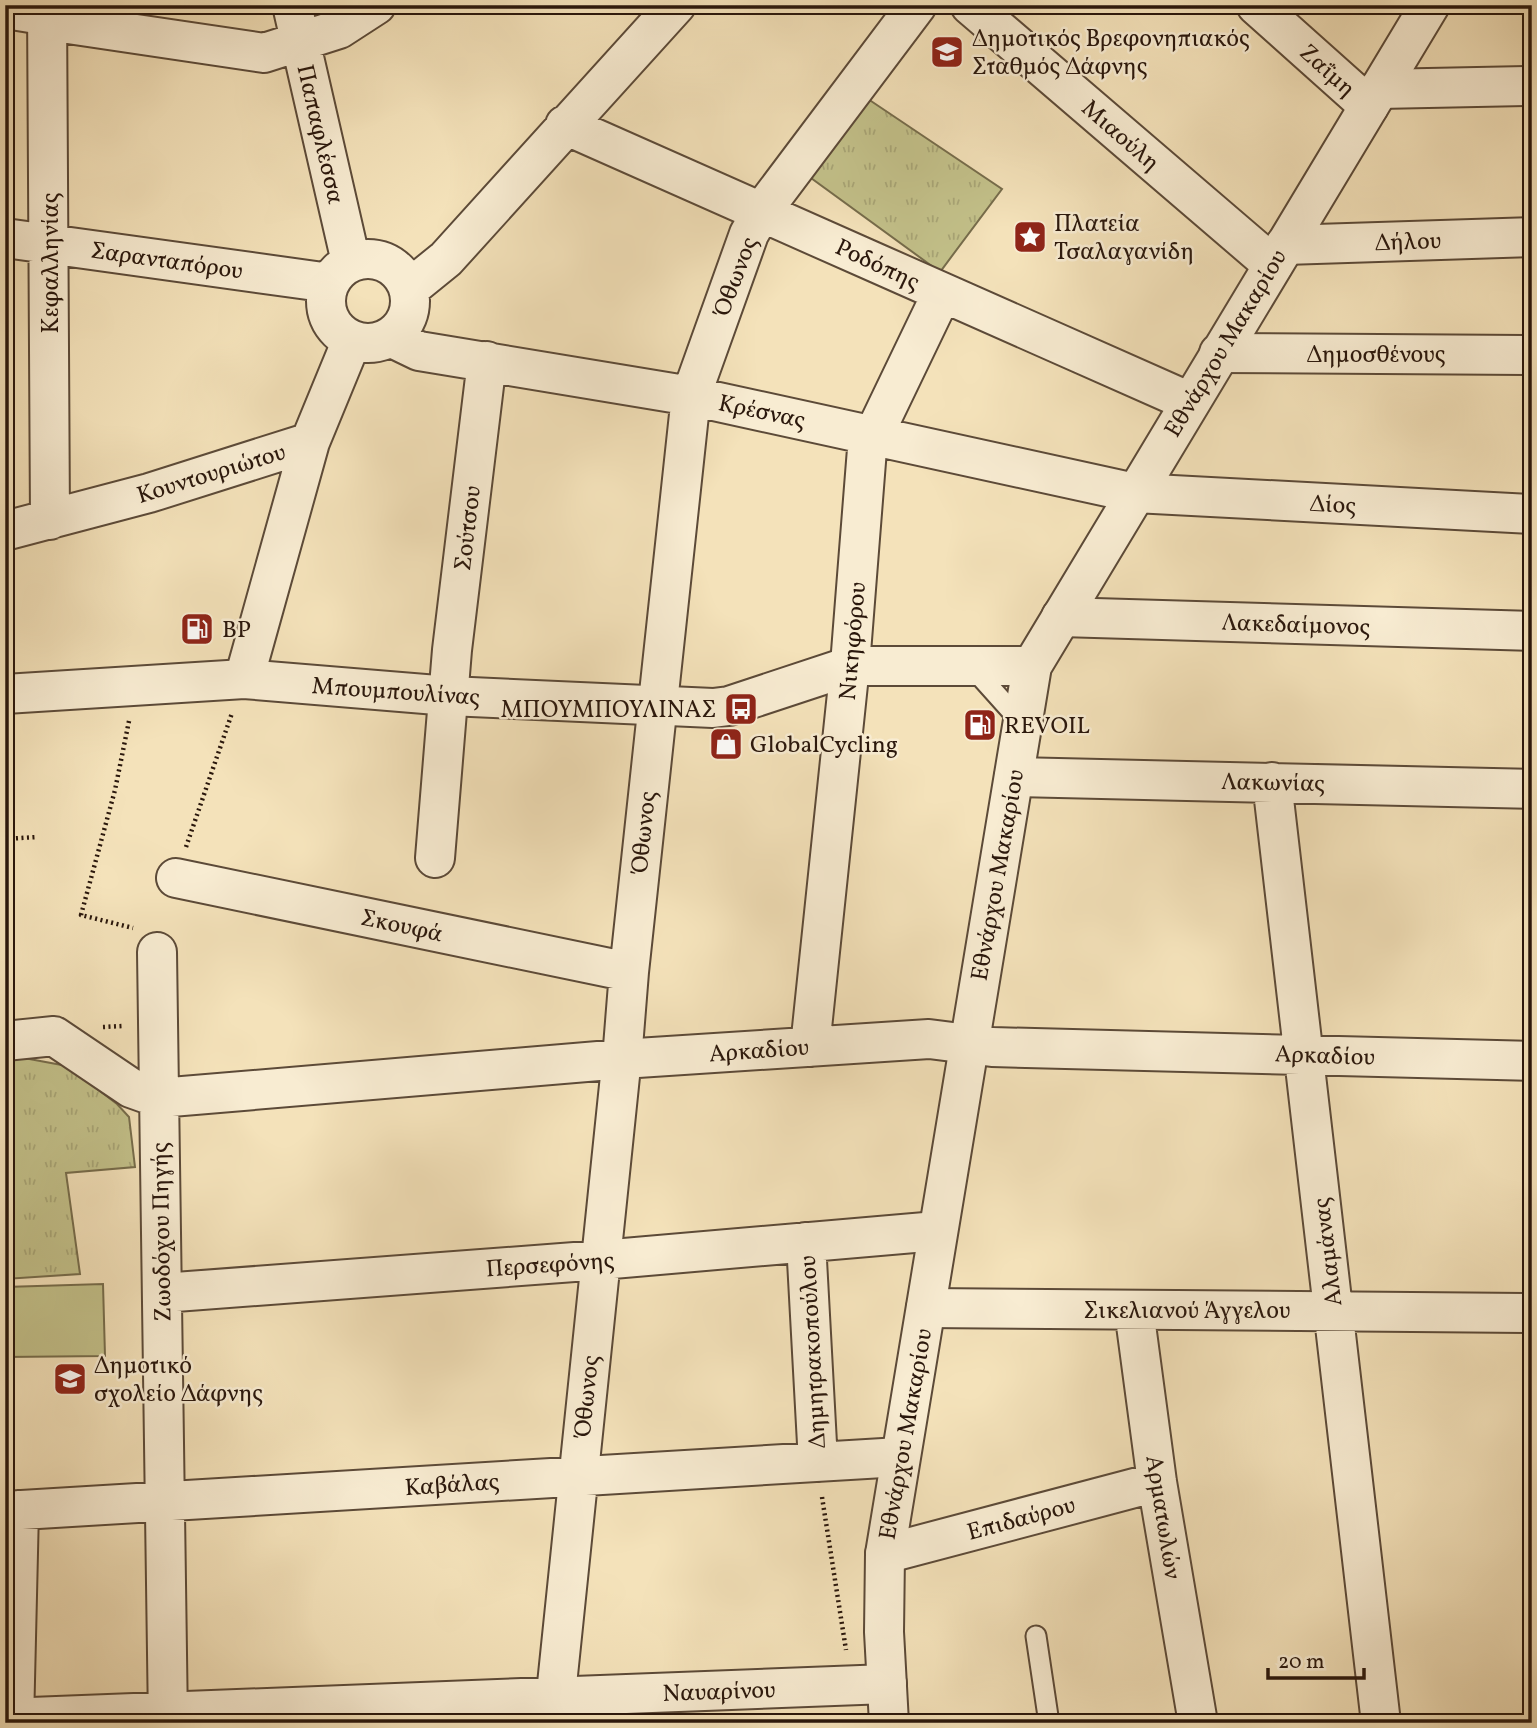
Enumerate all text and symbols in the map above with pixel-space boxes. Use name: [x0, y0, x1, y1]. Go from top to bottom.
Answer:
place label: Δημοτικός Βρεφονηπιακός Σταθμός Δάφνης: [972, 23, 1250, 85]
school or university icon: Δημοτικός Βρεφονηπιακός Σταθμός Δάφνης: [928, 33, 966, 71]
street label: Ζαΐμη: [1291, 37, 1362, 106]
street label: Παπαφλέσσα: [287, 61, 352, 208]
street label: Μιαούλη: [1073, 93, 1166, 180]
street label: Κεφαλληνίας: [35, 193, 69, 333]
place label: Πλατεία Τσαλαγανίδη: [1054, 208, 1194, 270]
place icon: Πλατεία Τσαλαγανίδη: [1011, 218, 1049, 256]
street label: Δήλου: [1374, 225, 1442, 261]
street label: Ροδόπης: [829, 231, 925, 300]
street label: Όθωνος: [705, 232, 768, 323]
street label: Σαρανταπόρου: [88, 234, 245, 289]
street label: Εθνάρχου Μακαρίου: [1157, 244, 1296, 445]
street label: Δημοσθένους: [1306, 339, 1446, 373]
street label: Κρέσνας: [715, 387, 808, 439]
street label: Κουντουριώτου: [133, 436, 290, 514]
street label: Σούτσου: [447, 484, 491, 573]
street label: Δίος: [1309, 488, 1357, 524]
street label: Νικηφόρου: [832, 581, 876, 702]
street label: Λακεδαίμονος: [1221, 606, 1371, 646]
fuel station icon: BP: [178, 610, 216, 648]
place label: BP: [222, 614, 251, 648]
street label: Μπουμπουλίνας: [311, 670, 481, 716]
bus stop icon: ΜΠΟΥΜΠΟΥΛΙΝΑΣ: [722, 690, 760, 728]
place label: ΜΠΟΥΜΠΟΥΛΙΝΑΣ: [501, 694, 716, 728]
fuel station icon: REVOIL: [961, 706, 999, 744]
place label: REVOIL: [1004, 710, 1090, 744]
shop icon: GlobalCycling: [707, 725, 745, 763]
place label: GlobalCycling: [750, 729, 898, 763]
street label: Λακωνίας: [1221, 766, 1325, 802]
street label: Εθνάρχου Μακαρίου: [964, 767, 1034, 984]
street label: Όθωνος: [624, 789, 666, 877]
street label: Σκουφά: [357, 902, 446, 952]
street label: Αρκαδίου: [708, 1032, 810, 1072]
street label: Αρκαδίου: [1274, 1038, 1376, 1076]
street label: Ζωοδόχου Πηγής: [144, 1142, 182, 1322]
street label: Αλαμάνας: [1305, 1196, 1353, 1308]
street label: Περσεφόνης: [485, 1245, 616, 1287]
street label: Δημητρακοπούλου: [792, 1254, 836, 1449]
street label: Σικελιανού Άγγελου: [1084, 1295, 1290, 1329]
street label: Εθνάρχου Μακαρίου: [872, 1326, 942, 1543]
place label: Δημοτικό σχολείο Δάφνης: [94, 1350, 263, 1412]
street label: Όθωνος: [567, 1353, 609, 1441]
school or university icon: Δημοτικό σχολείο Δάφνης: [51, 1360, 89, 1398]
street label: Αρματωλών: [1135, 1453, 1189, 1582]
street label: Καβάλας: [404, 1466, 501, 1506]
street label: Επιδαύρου: [964, 1489, 1079, 1551]
scale bar: [1268, 1637, 1364, 1681]
text: 20 m: [1278, 1648, 1324, 1677]
street label: Ναυαρίνου: [662, 1674, 776, 1712]

